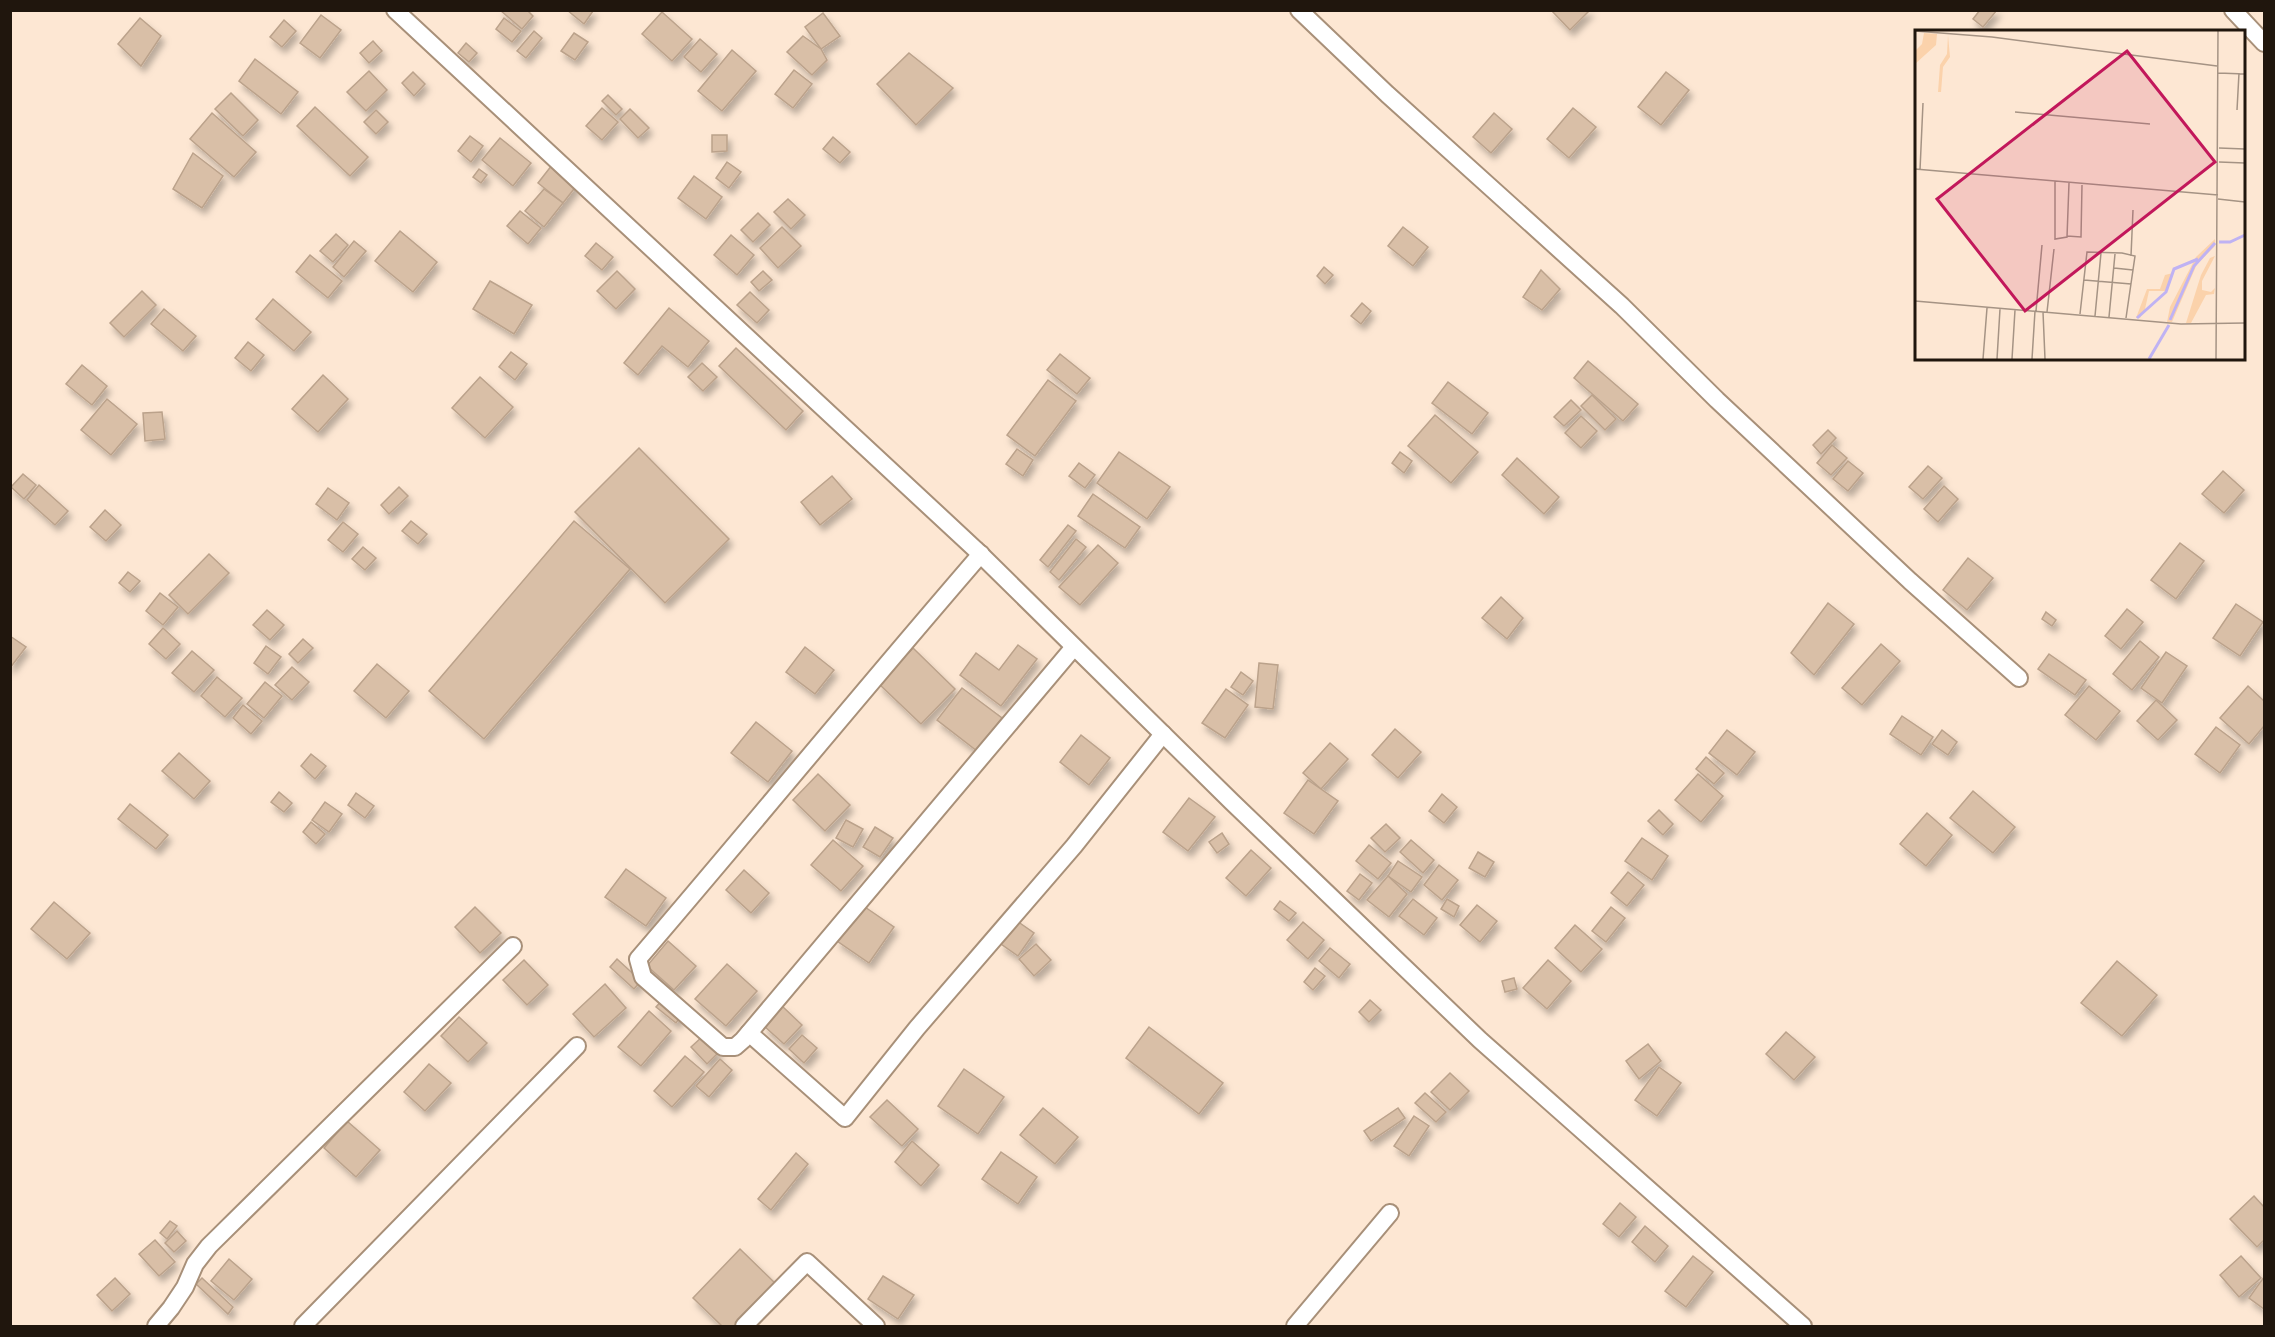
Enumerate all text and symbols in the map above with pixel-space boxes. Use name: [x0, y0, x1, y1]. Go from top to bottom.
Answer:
inset map: [1915, 30, 2245, 360]

